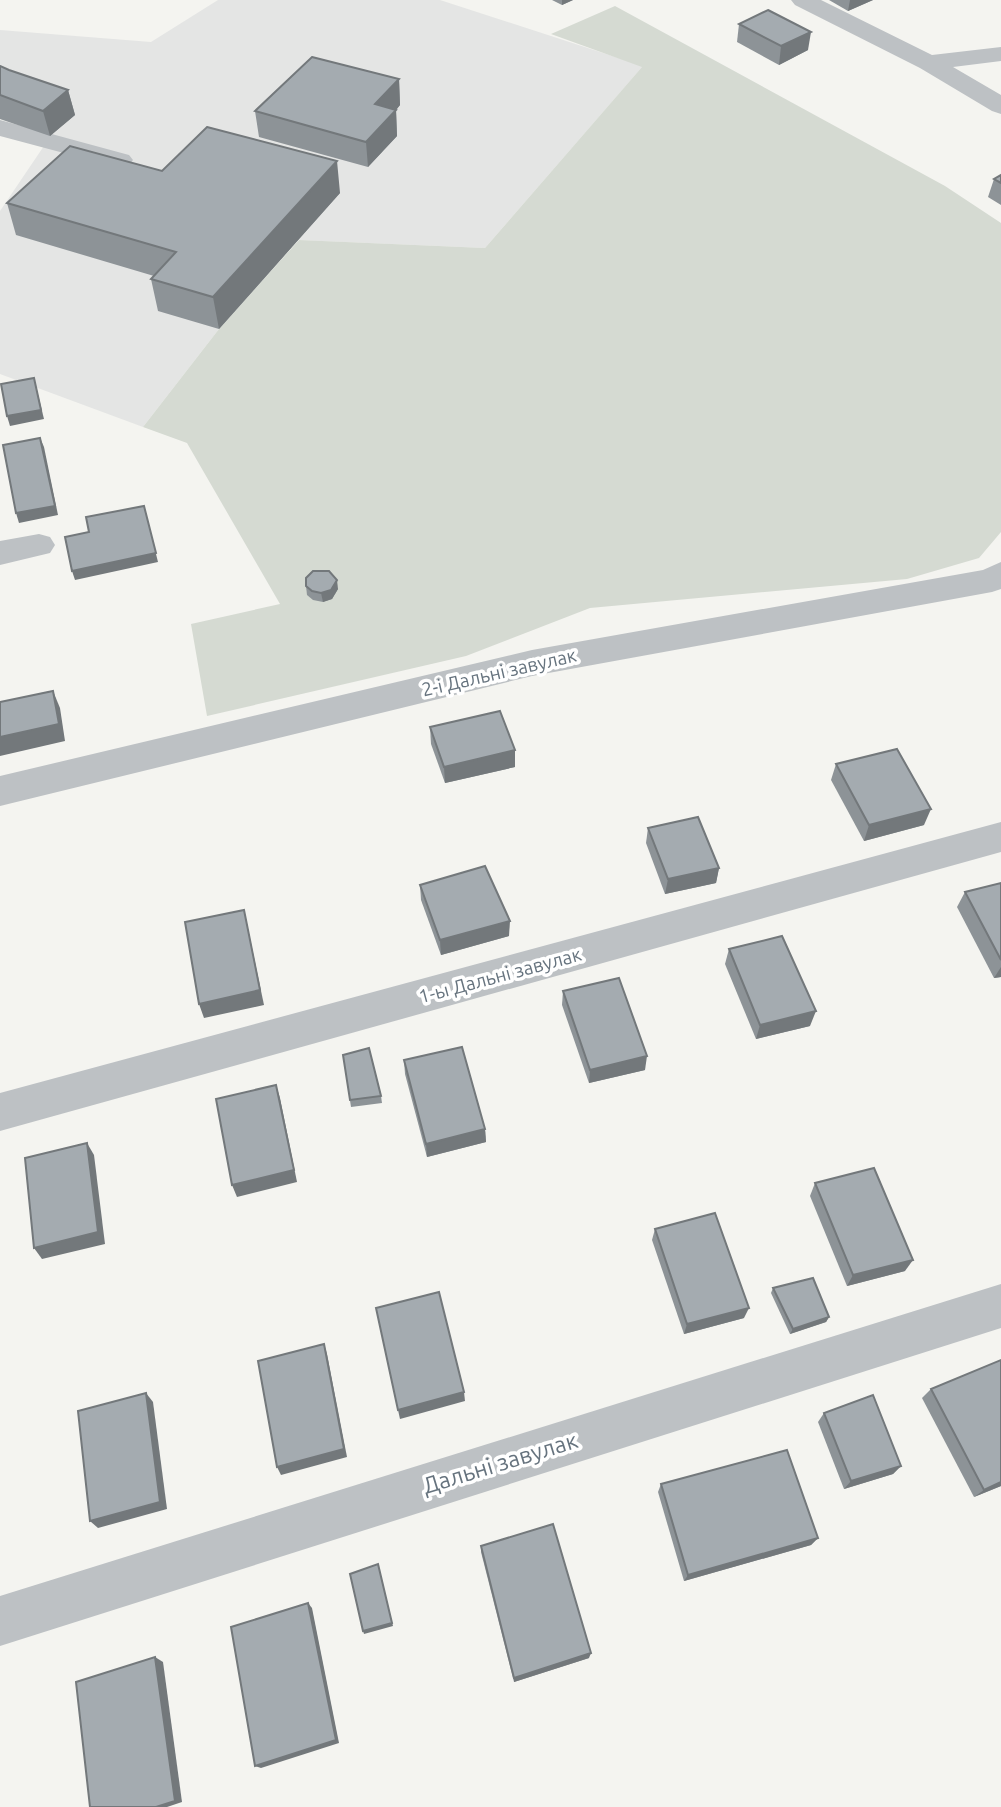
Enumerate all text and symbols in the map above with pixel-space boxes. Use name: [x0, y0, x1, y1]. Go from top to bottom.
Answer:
street label: 2-і Дальні завулак: [420, 643, 579, 700]
street label: 1-ы Дальні завулак: [416, 943, 584, 1007]
street label: Дальні завулак: [419, 1427, 581, 1498]

